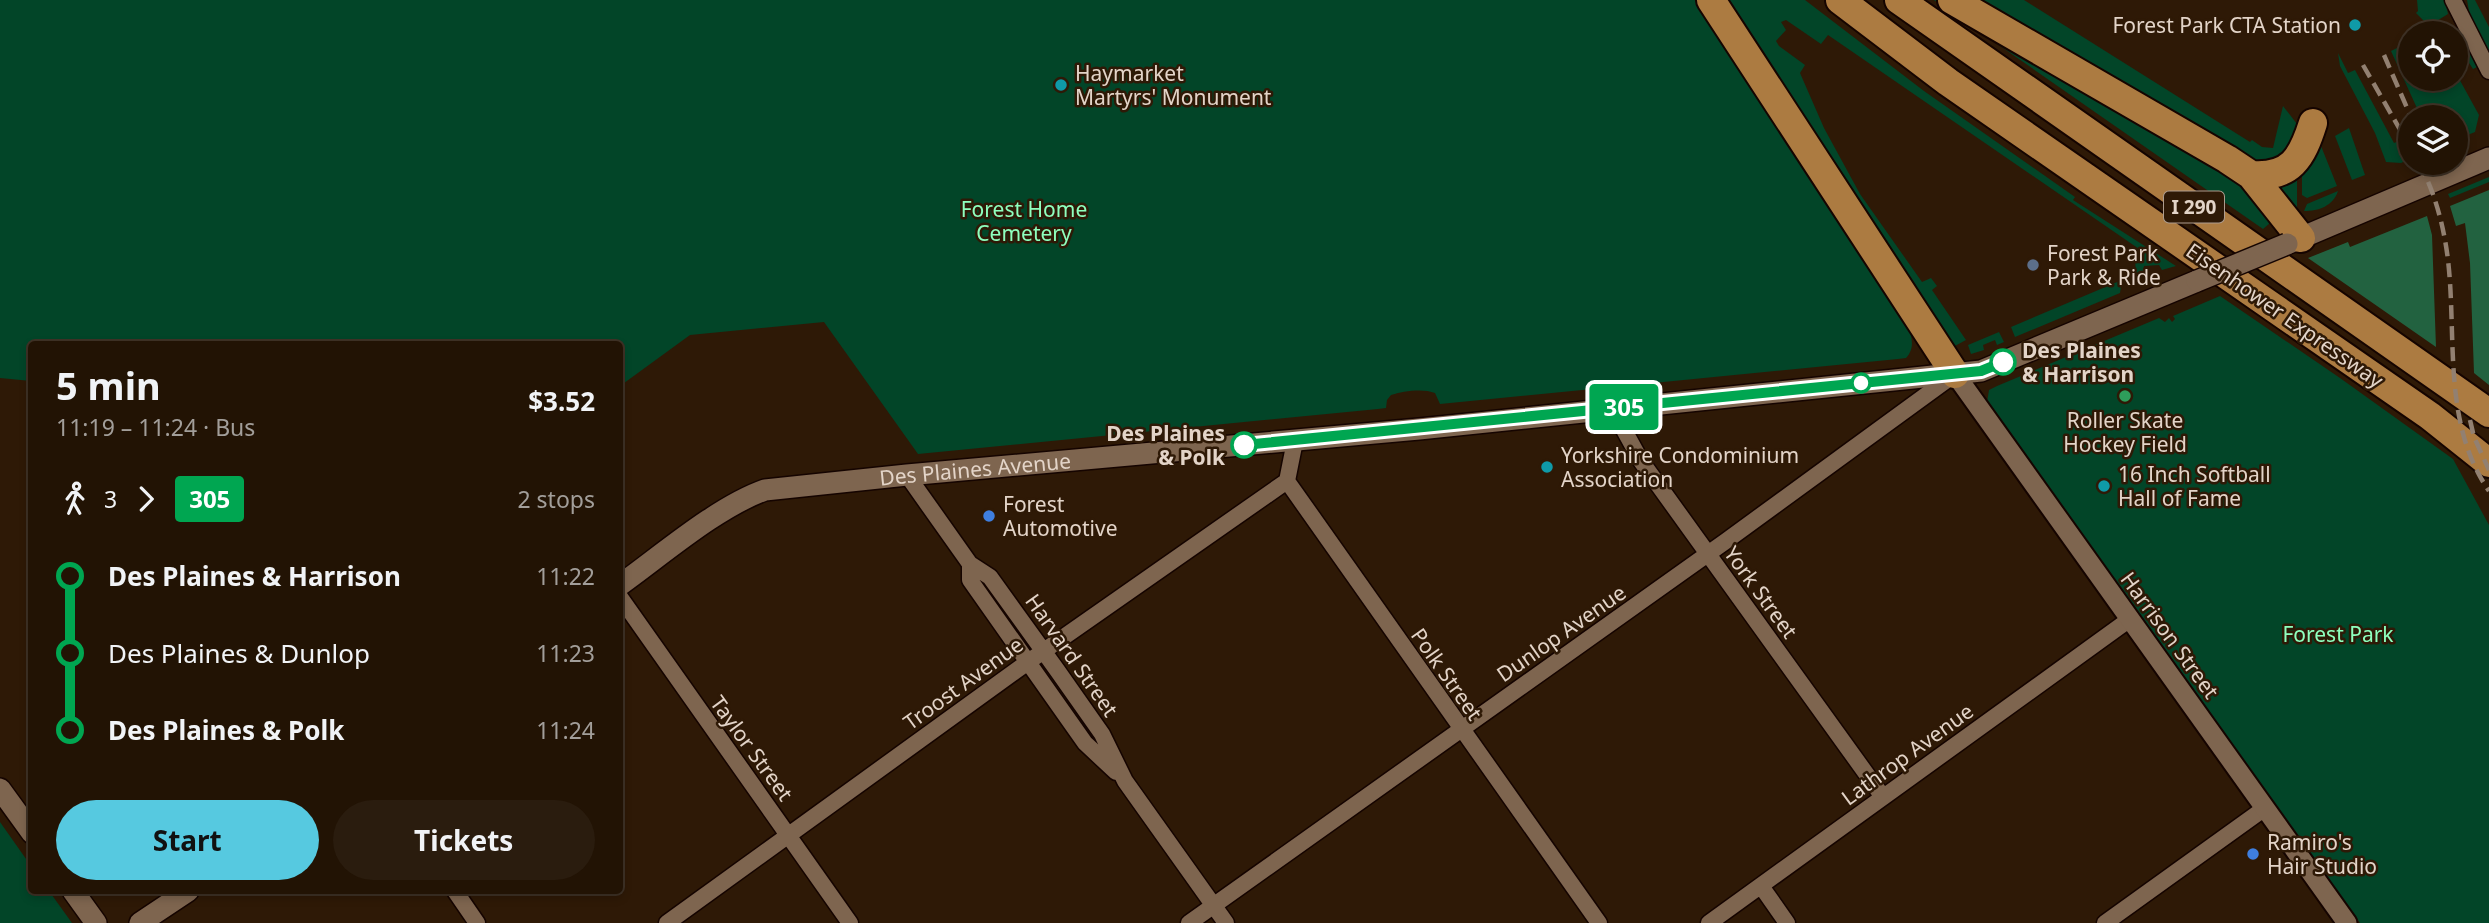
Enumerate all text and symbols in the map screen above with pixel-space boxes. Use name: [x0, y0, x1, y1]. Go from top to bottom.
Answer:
place label: Forest Park CTA Station: [2112, 11, 2341, 39]
marker: Forest Park CTA Station: [2347, 17, 2363, 33]
map controls: [2398, 21, 2468, 175]
button: locate: [2398, 21, 2468, 91]
place label: Haymarket Martyrs' Monument: [1075, 59, 1272, 111]
marker: Haymarket Martyrs' Monument: [1053, 77, 1069, 93]
button: layers: [2398, 105, 2468, 175]
road number: I 290: [2164, 192, 2224, 223]
park label: Forest Home Cemetery: [961, 195, 1087, 247]
street label: Eisenhower Expressway: [2181, 236, 2389, 394]
place label: Forest Park Park & Ride: [2047, 239, 2161, 291]
marker: Forest Park Park & Ride: [2025, 257, 2041, 273]
place label: Des Plaines & Harrison: [2022, 336, 2141, 388]
marker: Des Plaines & Harrison: [1990, 349, 2016, 375]
text: 5 min: [56, 359, 161, 411]
unlabelled marker: [1851, 373, 1871, 393]
text: $3.52: [528, 383, 595, 419]
line badge: 305: [1584, 384, 1664, 430]
marker: Roller Skate Hockey Field: [2117, 388, 2133, 404]
text: 305: [1603, 390, 1645, 423]
place label: Roller Skate Hockey Field: [2063, 406, 2187, 458]
text: 11:19 – 11:24 · Bus: [56, 411, 255, 443]
place label: Des Plaines & Polk: [1106, 419, 1226, 471]
marker: Des Plaines & Polk: [1231, 432, 1257, 458]
place label: Yorkshire Condominium Association: [1561, 441, 1799, 493]
street label: Des Plaines Avenue: [878, 446, 1072, 492]
marker: Yorkshire Condominium Association: [1539, 459, 1555, 475]
place label: 16 Inch Softball Hall of Fame: [2118, 460, 2271, 512]
marker: 16 Inch Softball Hall of Fame: [2096, 478, 2112, 494]
icon: walk: [56, 480, 94, 518]
icon: forward: [127, 480, 165, 518]
text: 305: [189, 482, 230, 515]
text: 3: [104, 483, 117, 515]
text: 2 stops: [517, 483, 595, 515]
place label: Forest Automotive: [1003, 490, 1118, 542]
marker: Forest Automotive: [981, 508, 997, 524]
street label: York Street: [1718, 540, 1804, 644]
text: Des Plaines & Harrison: [108, 558, 401, 594]
text: 11:22: [536, 560, 595, 592]
street label: Harrison Street: [2115, 566, 2226, 704]
street label: Dunlop Avenue: [1491, 578, 1631, 688]
street label: Harvard Street: [1019, 588, 1125, 722]
park label: Forest Park: [2282, 620, 2394, 648]
street label: Polk Street: [1405, 622, 1489, 726]
street label: Troost Avenue: [898, 630, 1028, 736]
text: Des Plaines & Dunlop: [108, 635, 370, 671]
text: 11:23: [536, 637, 595, 669]
street label: Taylor Street: [704, 690, 800, 806]
street label: Lathrop Avenue: [1835, 697, 1979, 811]
text: Des Plaines & Polk: [108, 712, 344, 748]
text: 11:24: [536, 714, 595, 746]
button: Start: [56, 800, 319, 880]
button: Tickets: [333, 800, 595, 880]
place label: Ramiro's Hair Studio: [2267, 828, 2377, 880]
marker: Ramiro's Hair Studio: [2245, 846, 2261, 862]

